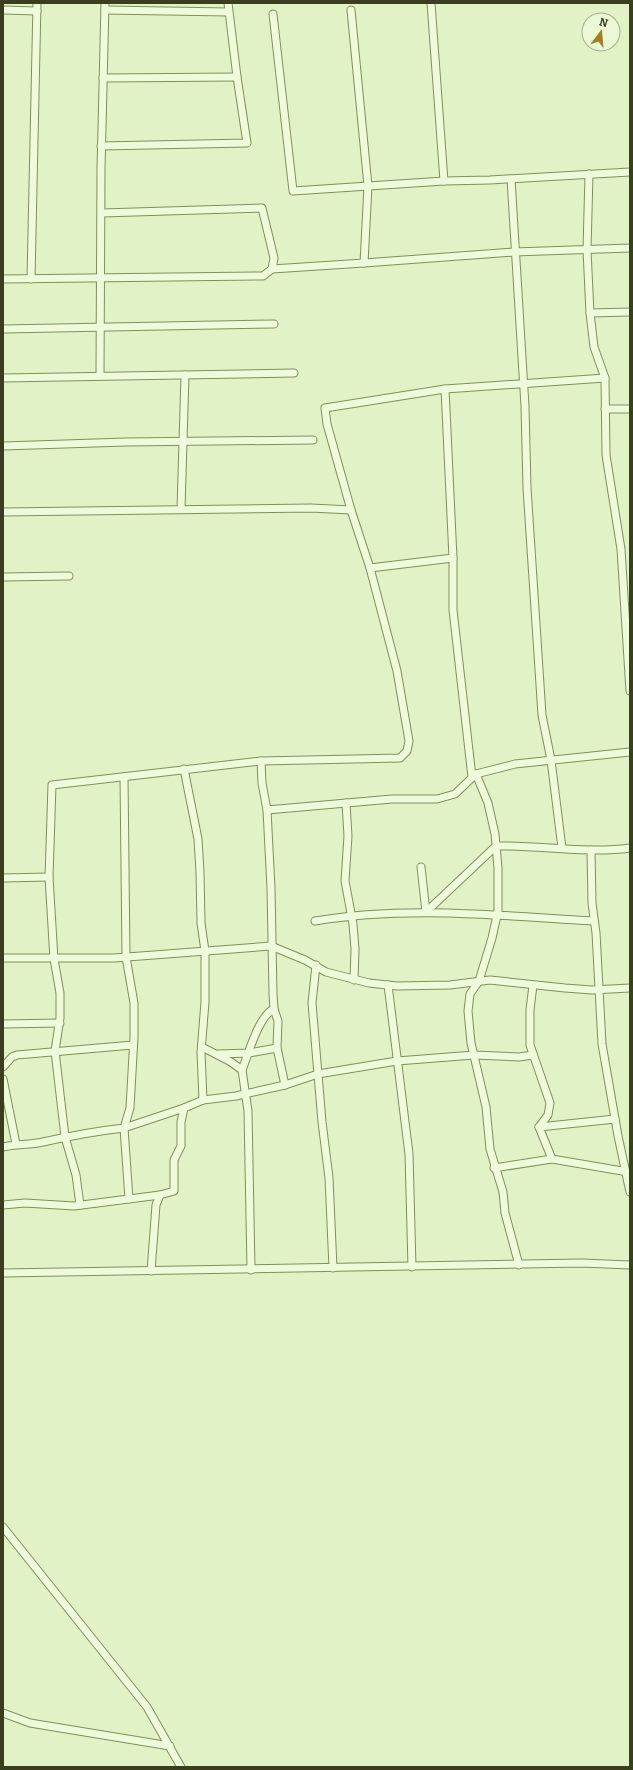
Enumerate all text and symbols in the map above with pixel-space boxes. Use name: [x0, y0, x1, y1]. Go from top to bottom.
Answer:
north arrow: [581, 12, 621, 52]
text: N: [598, 15, 610, 30]

